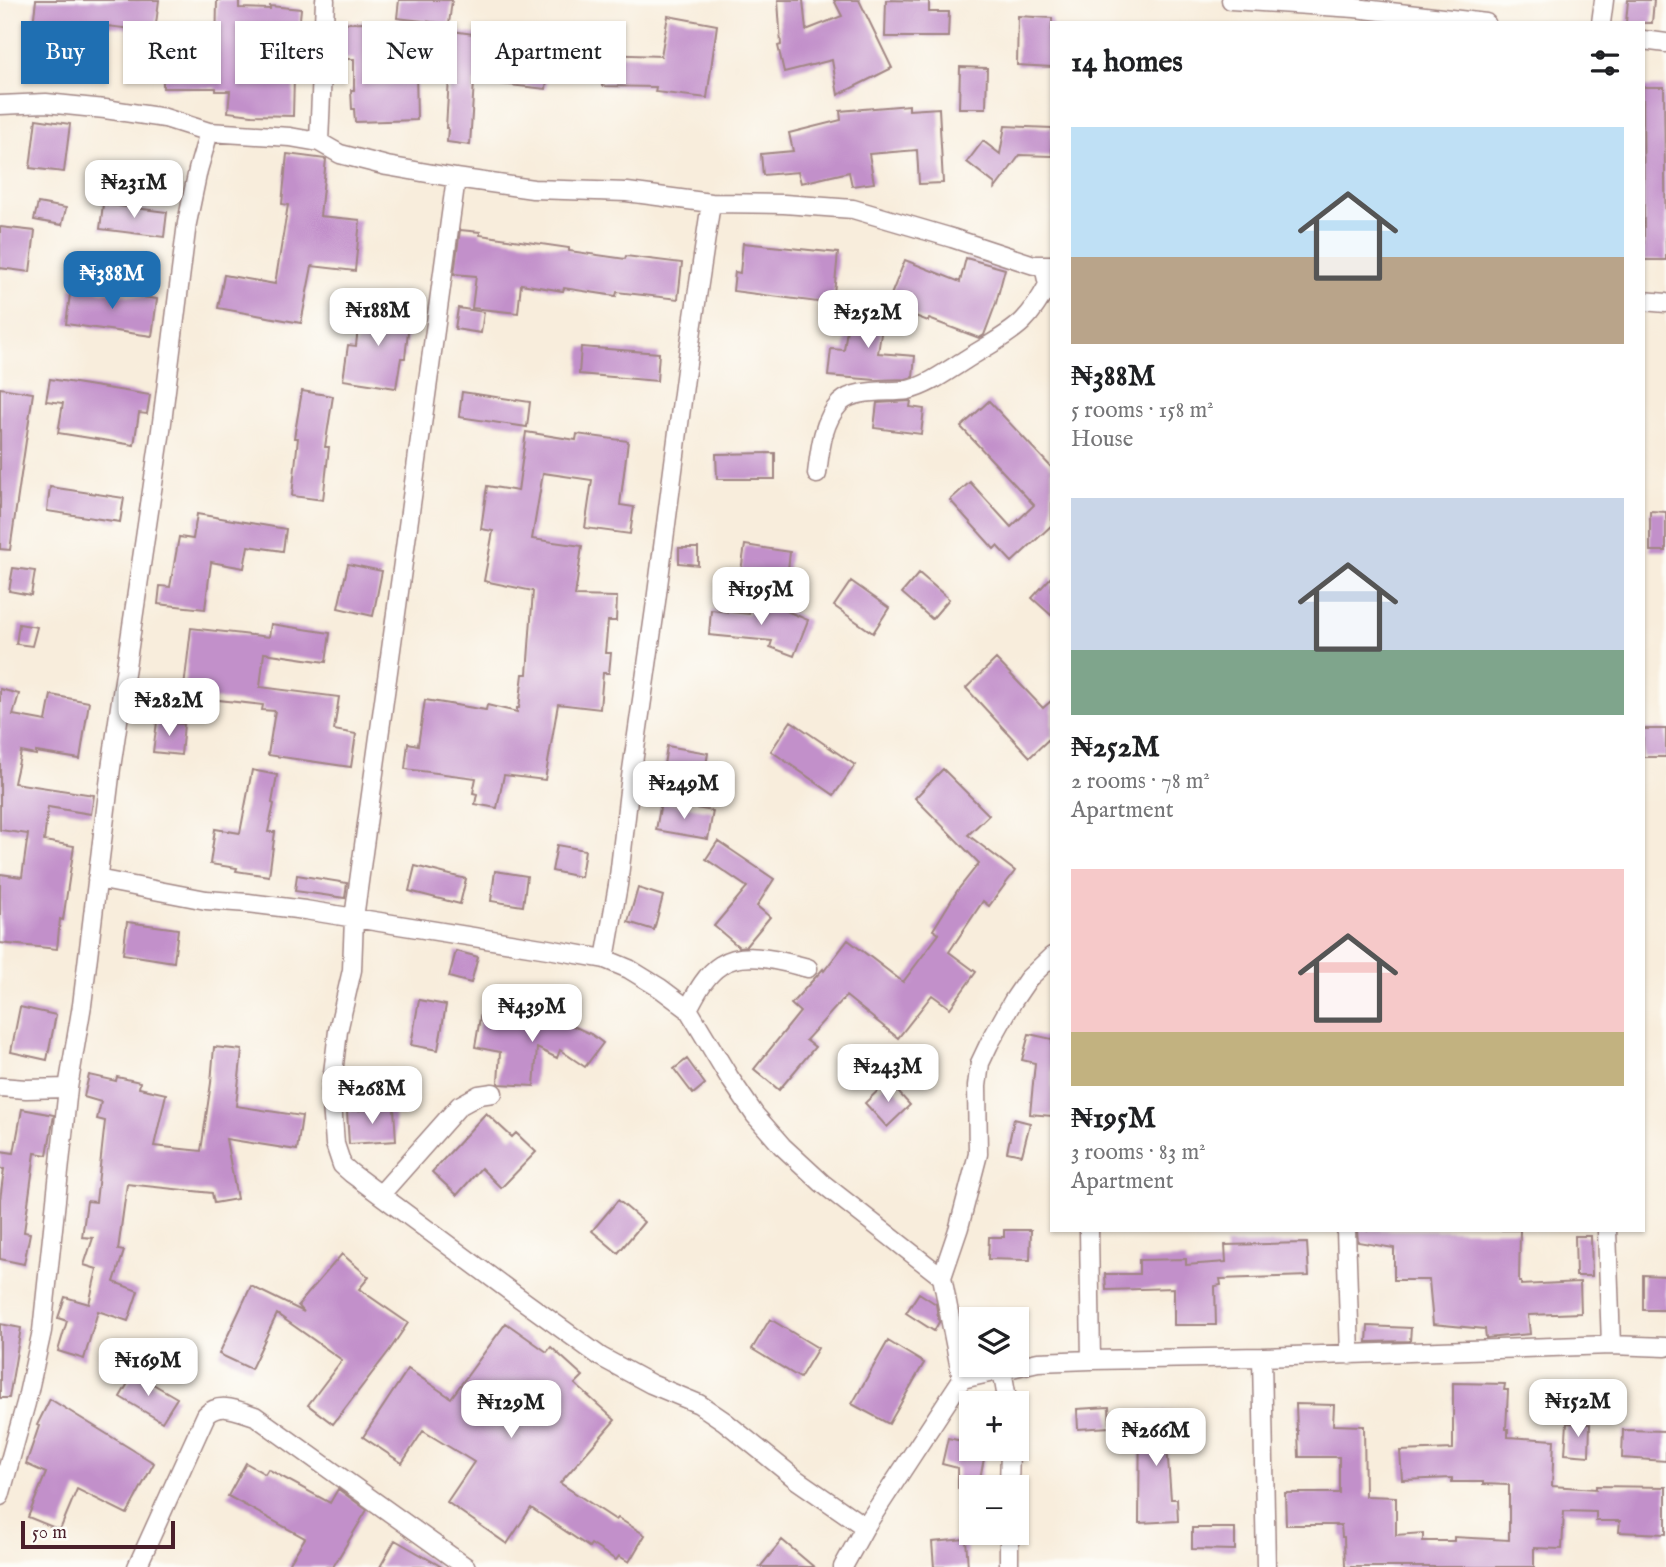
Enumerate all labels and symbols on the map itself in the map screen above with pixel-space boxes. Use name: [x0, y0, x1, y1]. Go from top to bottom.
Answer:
pin: ₦231M: [85, 160, 183, 220]
pin: ₦388M: [63, 252, 161, 311]
pin: ₦188M: [329, 288, 427, 348]
pin: ₦252M: [819, 290, 917, 350]
pin: ₦195M: [712, 568, 810, 627]
pin: ₦282M: [120, 678, 218, 738]
pin: ₦249M: [635, 762, 733, 821]
pin: ₦439M: [483, 984, 581, 1044]
pin: ₦243M: [839, 1044, 937, 1104]
pin: ₦268M: [323, 1066, 421, 1126]
pin: ₦169M: [99, 1338, 197, 1398]
pin: ₦129M: [462, 1380, 560, 1440]
pin: ₦152M: [1529, 1380, 1627, 1439]
pin: ₦266M: [1107, 1408, 1205, 1468]
scale bar: [21, 1518, 175, 1550]

